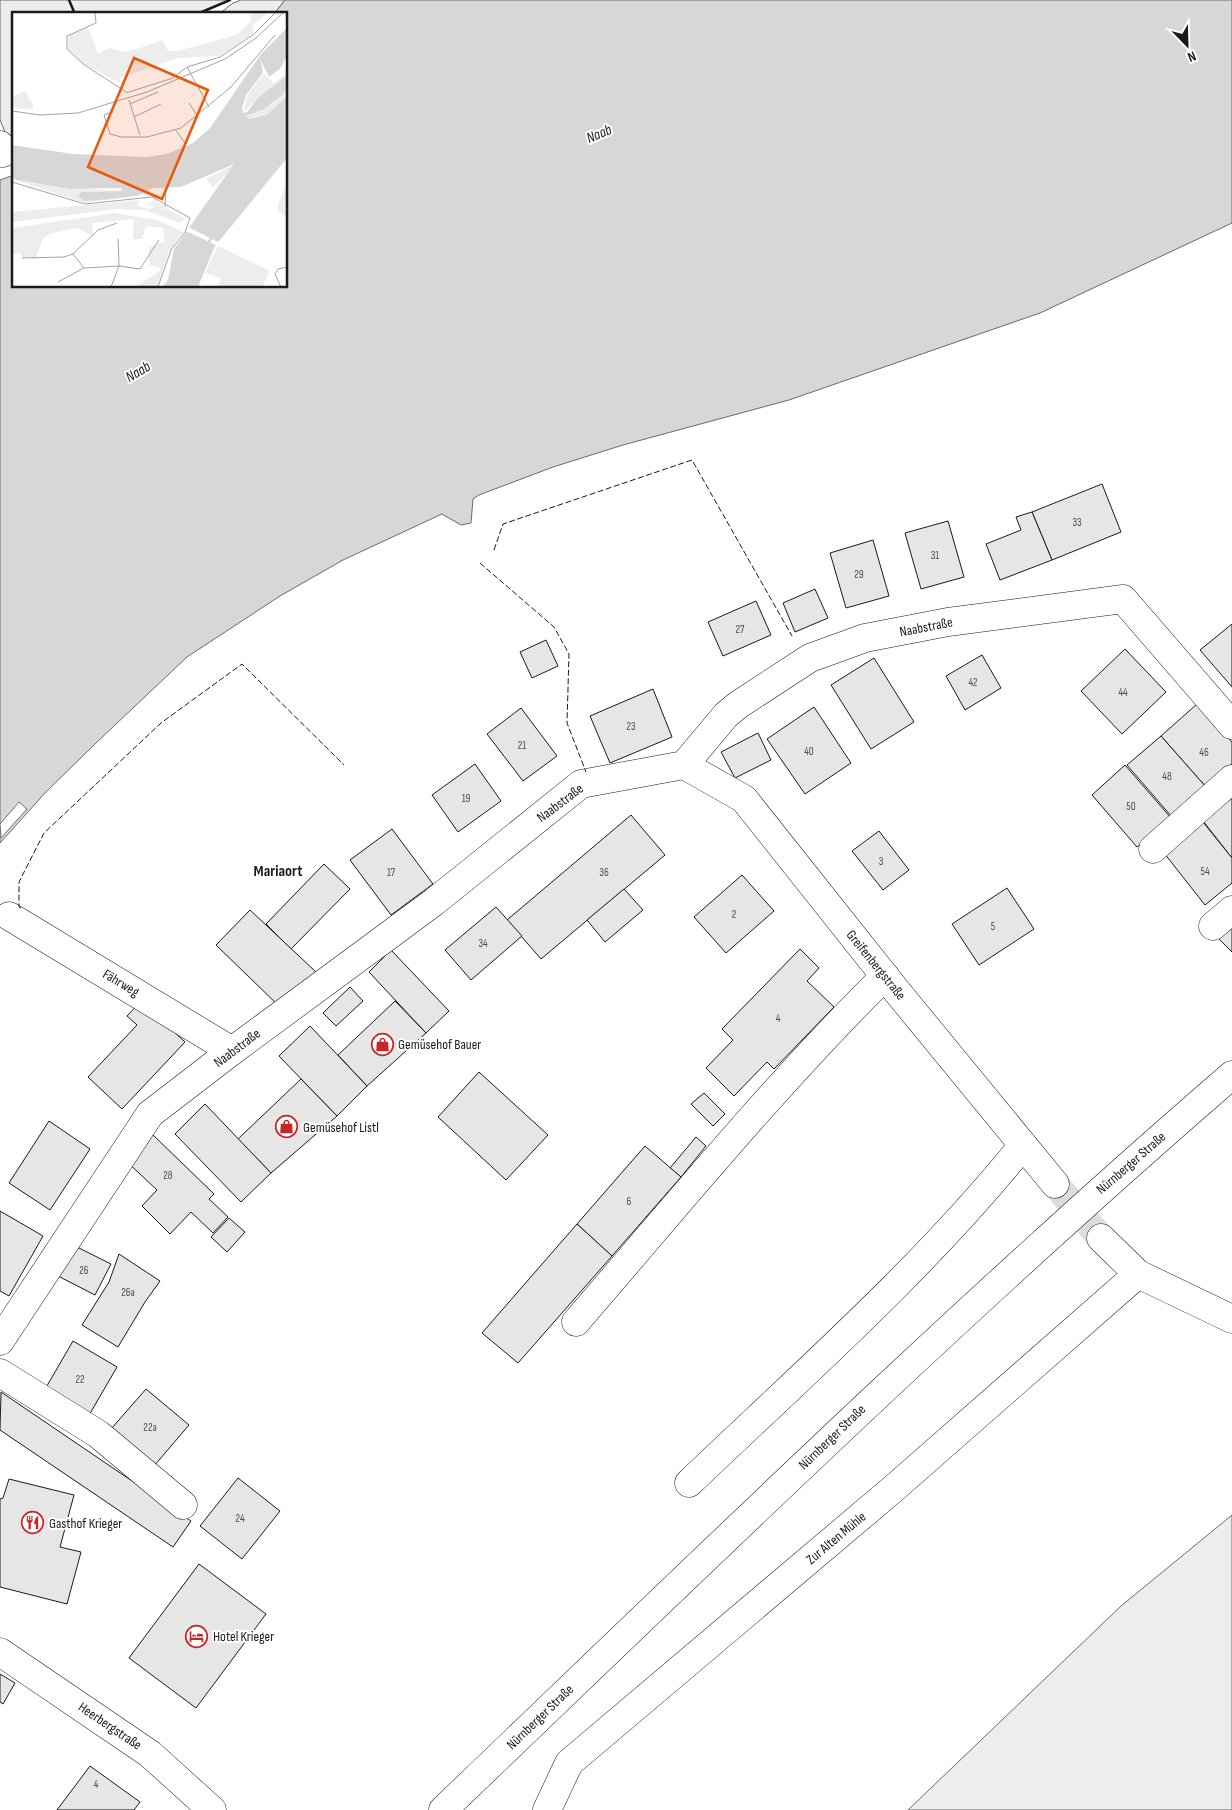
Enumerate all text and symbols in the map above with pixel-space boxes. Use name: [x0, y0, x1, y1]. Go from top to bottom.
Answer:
inset map: [12, 12, 288, 288]
north arrow: [1162, 20, 1212, 70]
text: N: [1185, 47, 1199, 66]
water label: Naab: [583, 120, 615, 148]
water label: Naab: [122, 357, 154, 387]
house number: 33: [1072, 516, 1082, 529]
house number: 31: [931, 549, 939, 562]
house number: 29: [854, 568, 864, 581]
street label: Naabstraße: [898, 614, 954, 640]
house number: 27: [736, 623, 745, 636]
house number: 42: [968, 676, 978, 689]
house number: 44: [1118, 686, 1128, 699]
house number: 23: [626, 720, 636, 733]
house number: 21: [518, 739, 526, 752]
house number: 40: [804, 745, 814, 758]
house number: 46: [1199, 746, 1209, 759]
house number: 48: [1162, 770, 1172, 783]
street label: Naabstraße: [533, 780, 587, 826]
house number: 19: [462, 792, 470, 805]
house number: 50: [1126, 800, 1136, 813]
house number: 3: [879, 855, 884, 868]
district label: Mariaort: [254, 862, 302, 881]
house number: 54: [1200, 865, 1210, 878]
house number: 17: [387, 866, 396, 879]
house number: 36: [599, 866, 609, 879]
house number: 2: [732, 908, 737, 921]
house number: 5: [991, 920, 995, 933]
street label: Greifenbergstraße: [843, 927, 909, 1003]
house number: 34: [478, 937, 488, 950]
street label: Fährweg: [100, 965, 143, 1001]
house number: 4: [776, 1012, 781, 1025]
street label: Naabstraße: [210, 1025, 264, 1071]
shop icon: Gemüsehof Bauer: [370, 1032, 394, 1056]
place label: Gemüsehof Bauer: [398, 1036, 481, 1053]
shop icon: Gemüsehof Listl: [275, 1115, 299, 1139]
place label: Gemüsehof Listl: [303, 1119, 379, 1136]
street label: Nürnberger Straße: [1093, 1128, 1169, 1198]
house number: 28: [163, 1169, 173, 1182]
house number: 6: [627, 1195, 632, 1208]
house number: 26: [79, 1264, 89, 1277]
house number: 26a: [121, 1286, 135, 1299]
house number: 22: [75, 1373, 85, 1386]
street label: Nürnberger Straße: [795, 1401, 869, 1473]
house number: 22a: [143, 1421, 157, 1434]
street label: Zur Alten Mühle: [803, 1508, 869, 1568]
restaurant icon: Gasthof Krieger: [21, 1511, 45, 1535]
house number: 24: [235, 1512, 245, 1525]
place label: Gasthof Krieger: [49, 1515, 122, 1532]
hotel icon: Hotel Krieger: [185, 1624, 209, 1648]
place label: Hotel Krieger: [213, 1628, 274, 1645]
street label: Nürnberger Straße: [503, 1681, 577, 1753]
street label: Heerbergstraße: [75, 1699, 145, 1753]
house number: 4: [94, 1778, 99, 1791]

